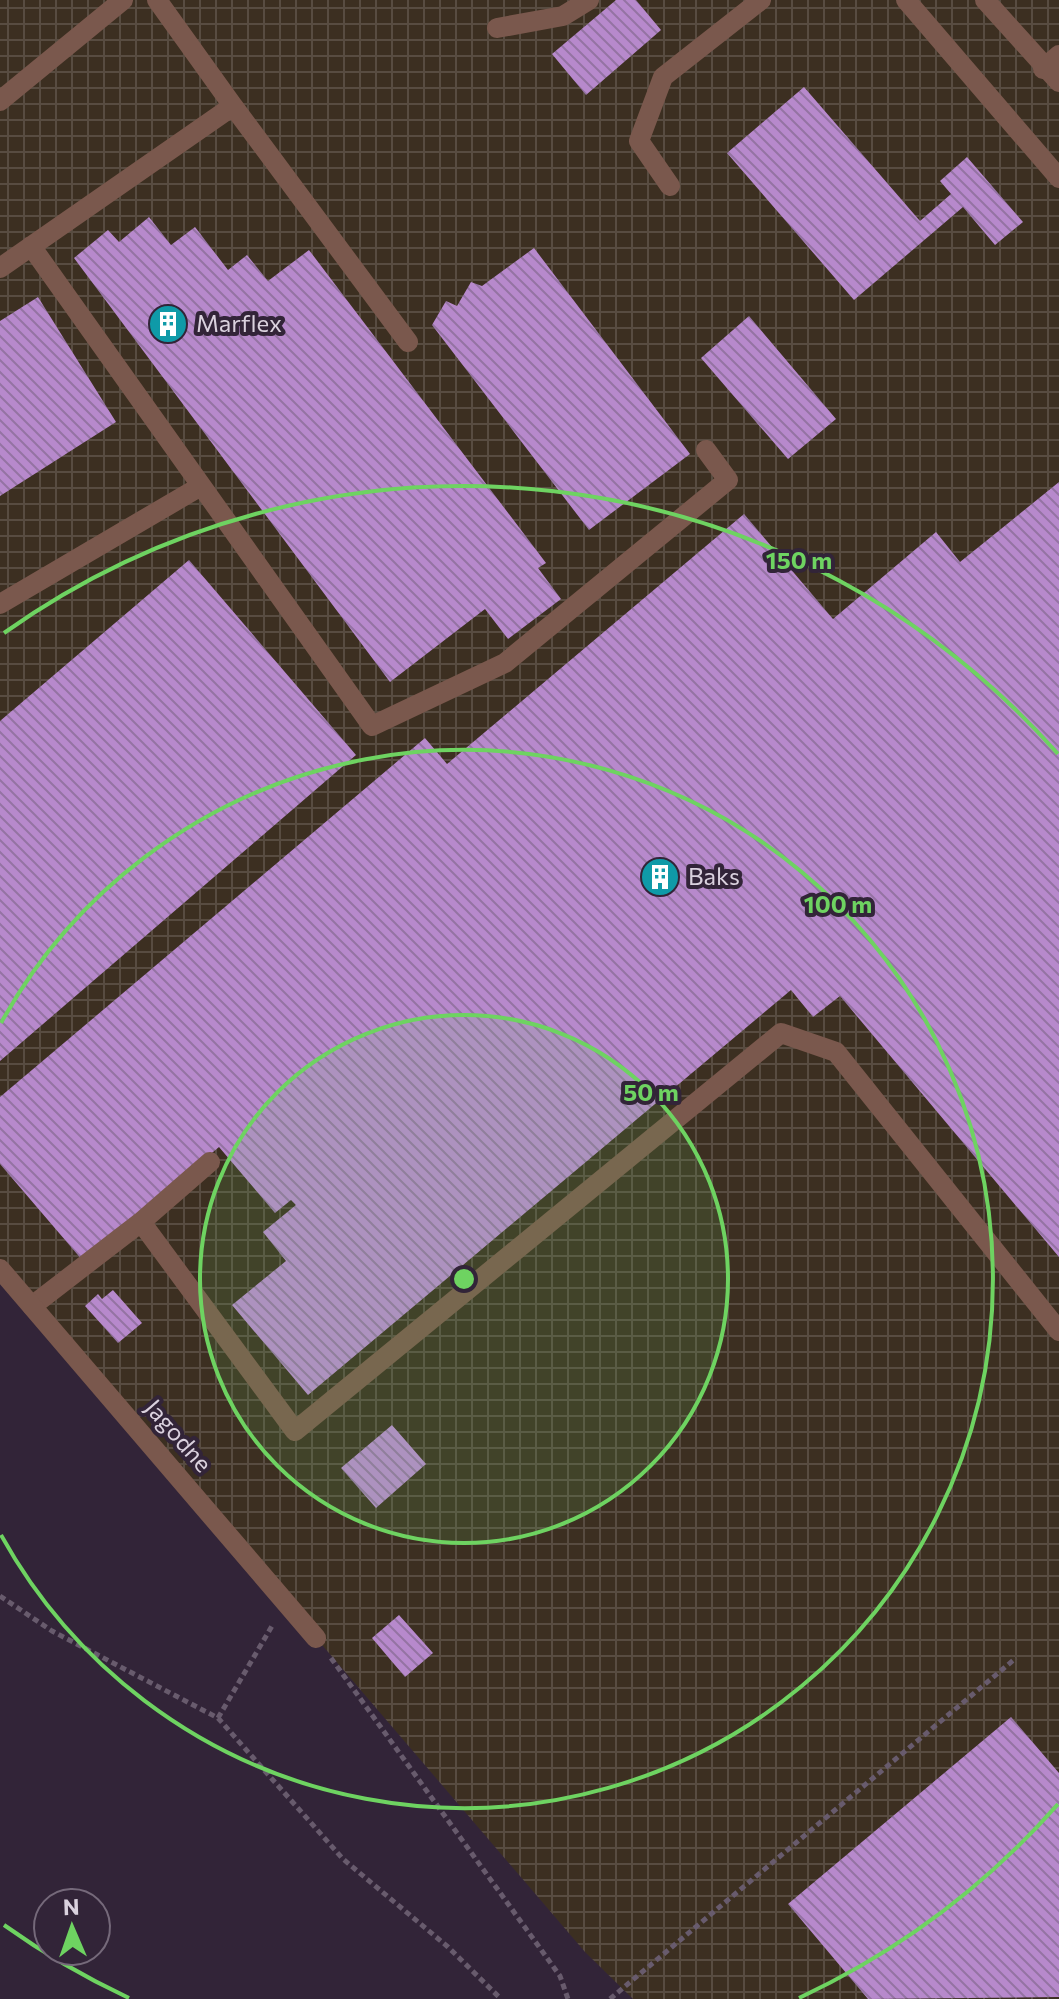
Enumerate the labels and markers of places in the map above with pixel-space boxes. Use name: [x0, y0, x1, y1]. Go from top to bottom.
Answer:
building icon: Marflex: [147, 303, 189, 345]
place label: Marflex: [196, 308, 282, 337]
building icon: Baks: [639, 856, 681, 898]
place label: Baks: [688, 861, 740, 890]
centre of rings: [450, 1265, 478, 1293]

